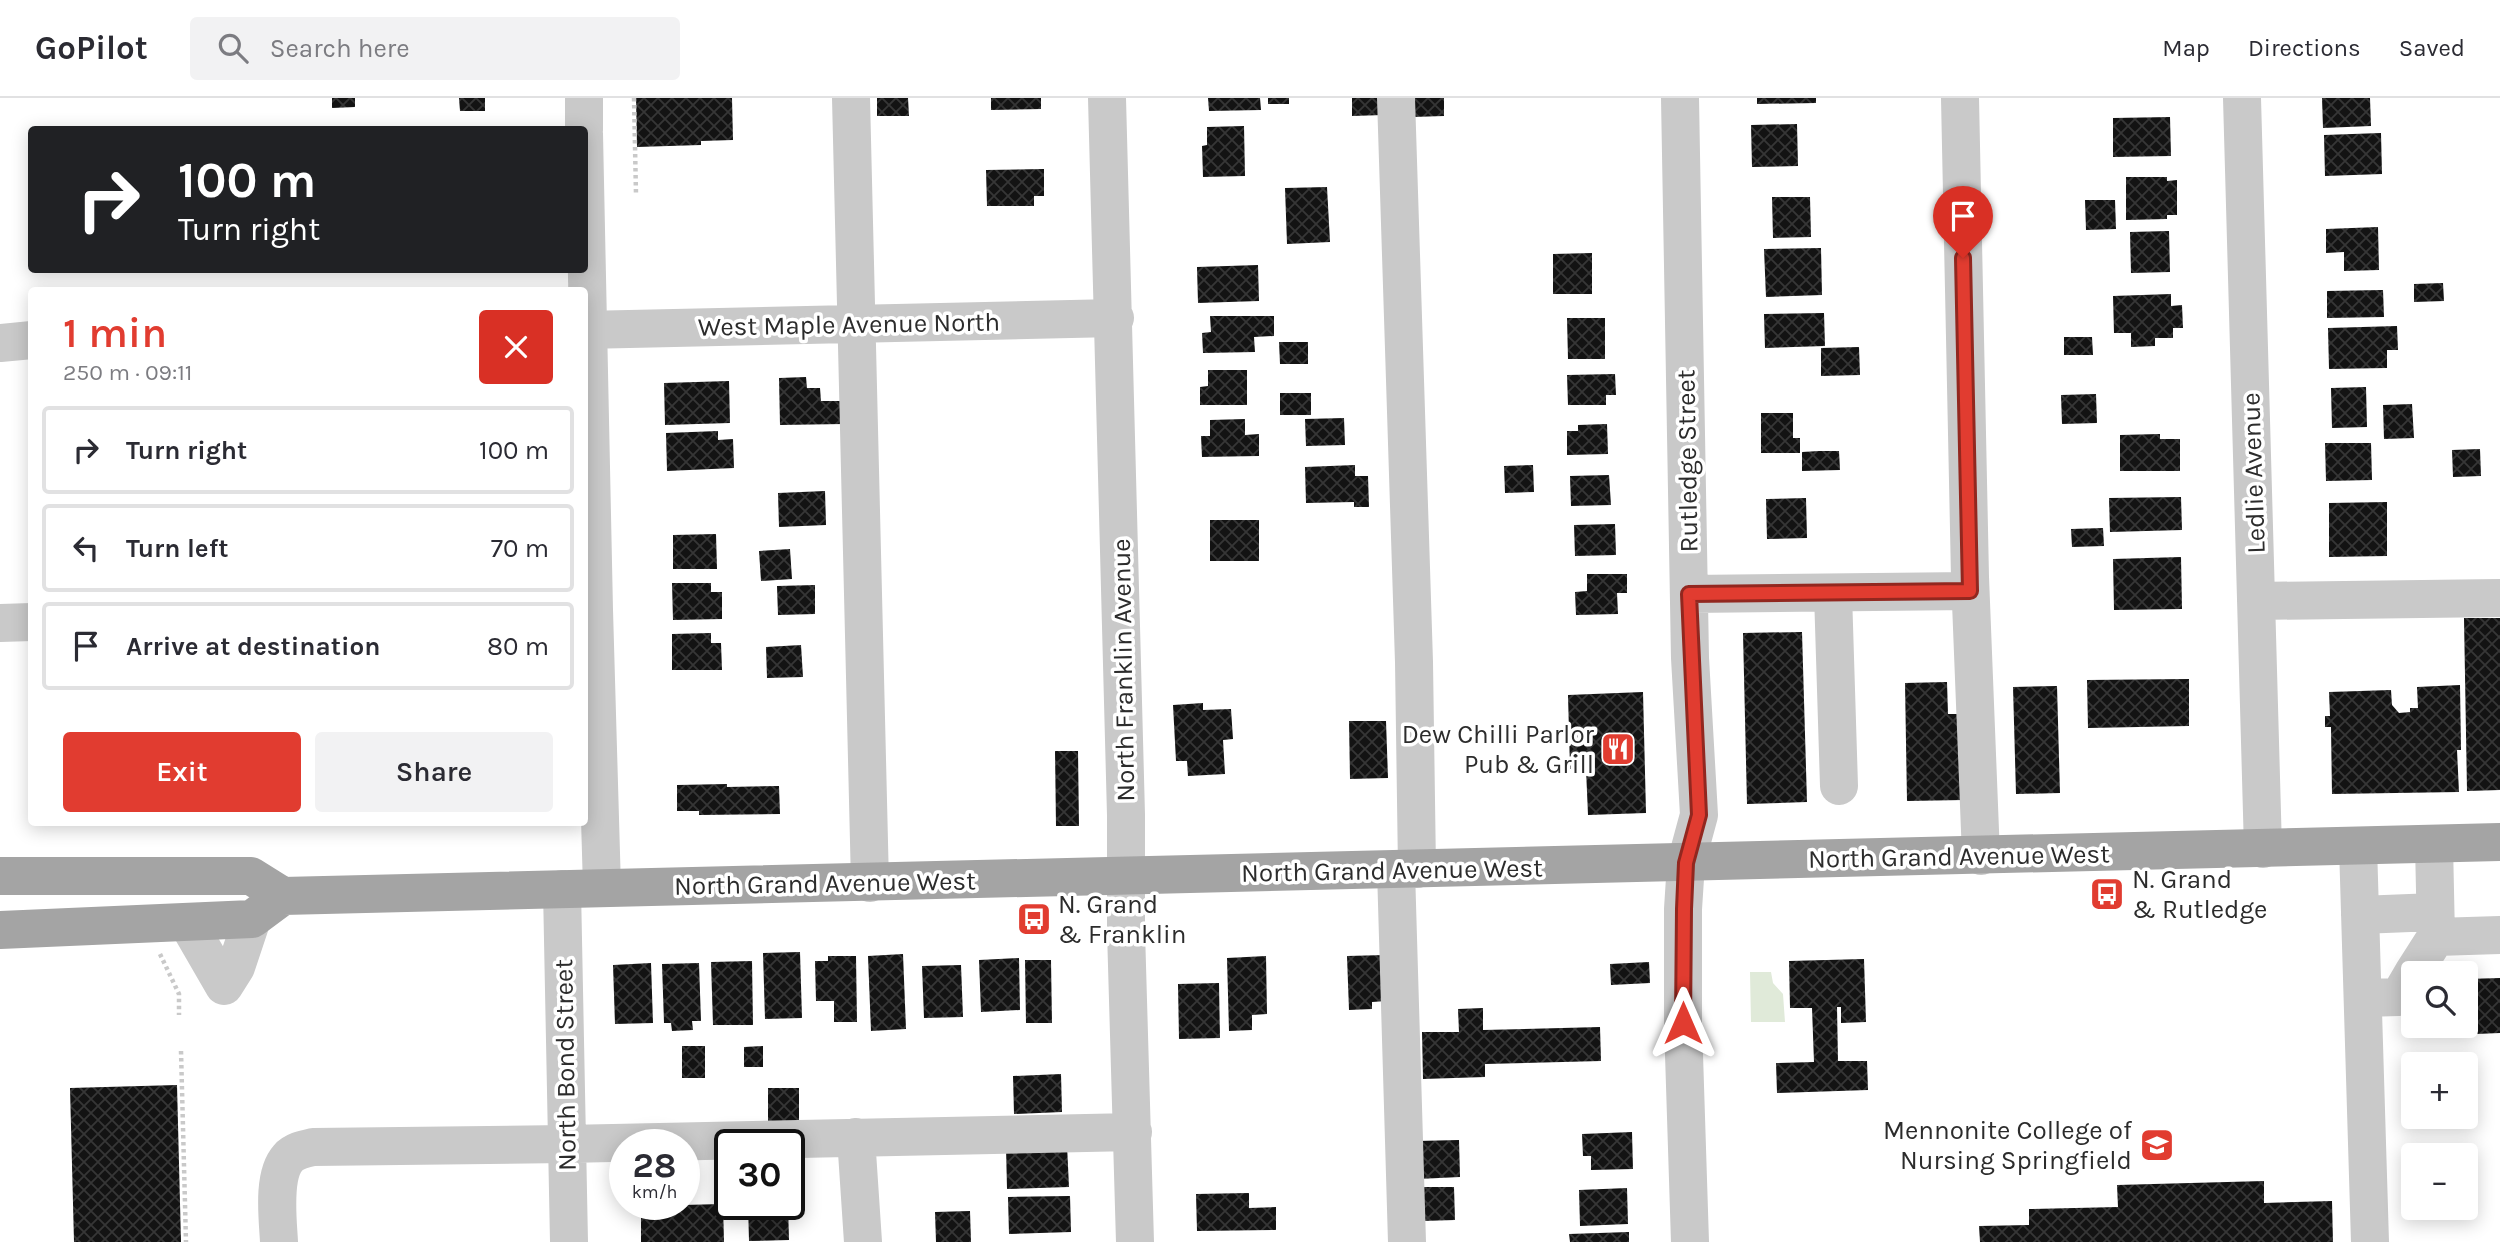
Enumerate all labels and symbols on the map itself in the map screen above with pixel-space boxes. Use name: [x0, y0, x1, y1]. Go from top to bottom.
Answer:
pin: [1933, 186, 1993, 258]
street label: West Maple Avenue North: [698, 306, 1000, 343]
street label: Rutledge Street: [1670, 369, 1705, 553]
street label: Ledlie Avenue: [2235, 392, 2272, 554]
street label: North Franklin Avenue: [1106, 538, 1141, 802]
place label: Dew Chilli Parlor Pub & Grill: [1402, 719, 1595, 780]
restaurant icon: Dew Chilli Parlor Pub & Grill: [1599, 730, 1637, 768]
street label: North Grand Avenue West: [1808, 838, 2110, 875]
street label: North Grand Avenue West: [1241, 852, 1543, 889]
place label: N. Grand & Rutledge: [2132, 864, 2267, 925]
street label: North Grand Avenue West: [674, 865, 976, 902]
bus stop icon: N. Grand & Rutledge: [2088, 875, 2126, 913]
place label: N. Grand & Franklin: [1058, 889, 1186, 950]
bus stop icon: N. Grand & Franklin: [1015, 900, 1053, 938]
street label: North Bond Street: [548, 958, 583, 1171]
position arrow: [1646, 986, 1720, 1060]
place label: Mennonite College of Nursing Springfield: [1883, 1115, 2133, 1176]
school or university icon: Mennonite College of Nursing Springfield: [2138, 1126, 2176, 1164]
speed limit sign: 30: [714, 1129, 805, 1220]

